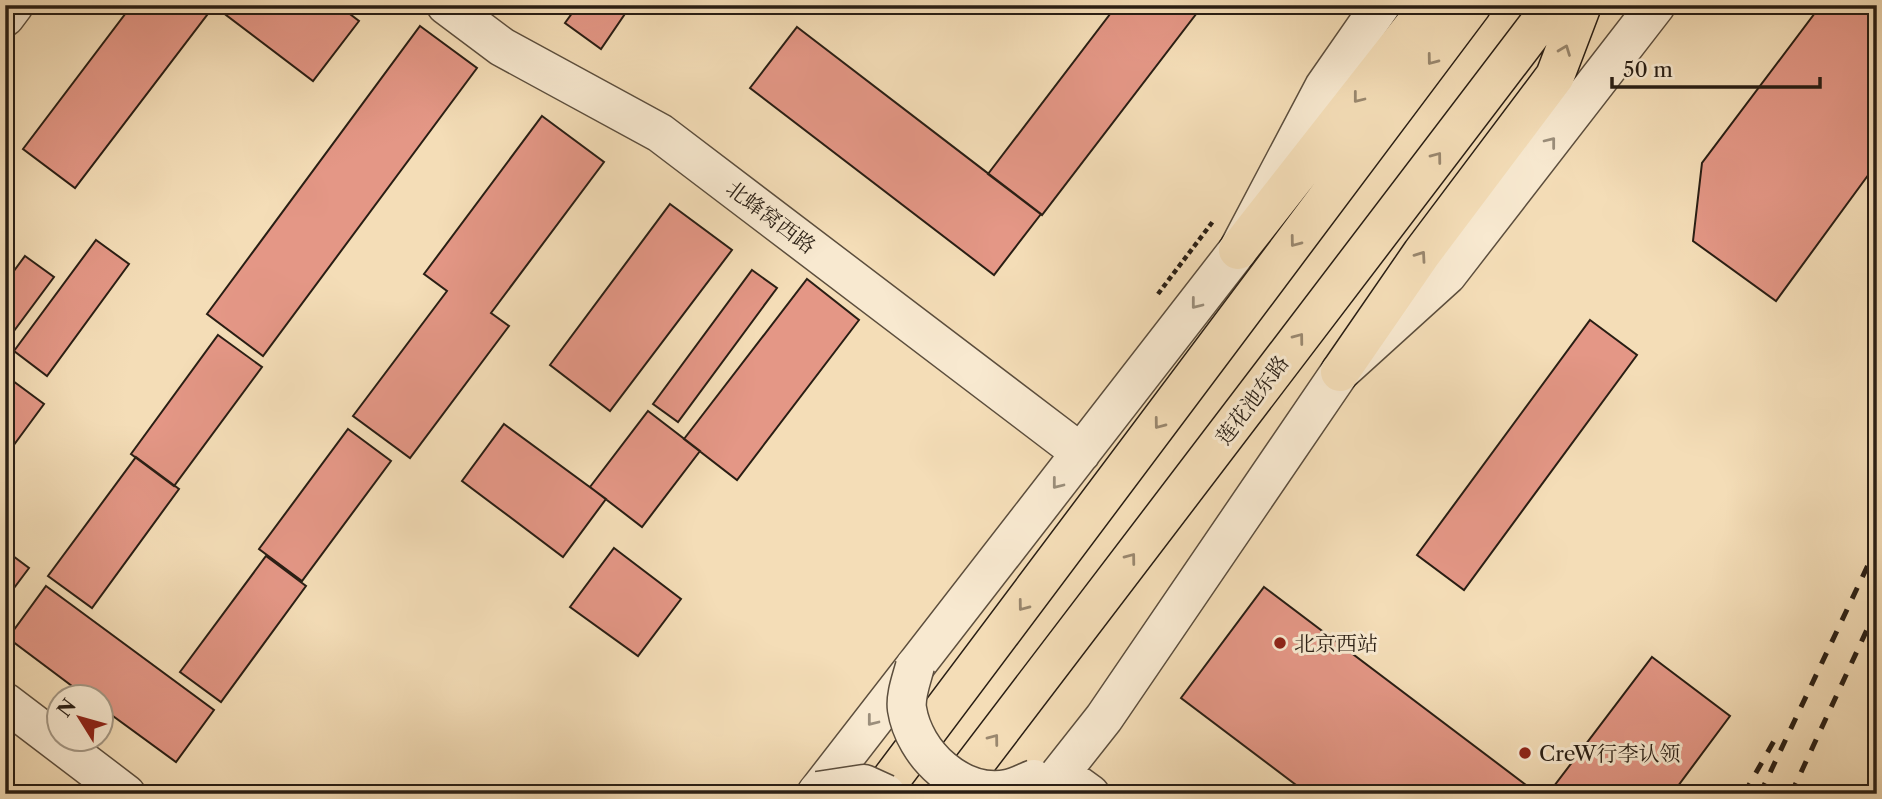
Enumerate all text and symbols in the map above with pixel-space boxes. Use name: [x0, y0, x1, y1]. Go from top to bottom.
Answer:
one-way arrow: [1556, 44, 1570, 56]
scale bar: [1612, 46, 1821, 90]
one-way arrow: [1427, 52, 1440, 65]
text: 50 m: [1623, 57, 1673, 82]
one-way arrow: [1353, 90, 1366, 102]
one-way arrow: [1542, 137, 1555, 149]
one-way arrow: [1428, 153, 1441, 165]
street label: 北蜂窝西路: [722, 175, 820, 259]
one-way arrow: [1291, 234, 1304, 247]
one-way arrow: [1413, 251, 1425, 264]
one-way arrow: [1192, 296, 1205, 309]
one-way arrow: [1290, 334, 1303, 346]
street label: 莲花池东路: [1210, 351, 1294, 449]
one-way arrow: [1155, 416, 1167, 429]
one-way arrow: [1052, 476, 1065, 488]
one-way arrow: [1123, 554, 1136, 566]
one-way arrow: [1018, 599, 1031, 611]
place label: 北京西站: [1294, 631, 1378, 656]
marker: 北京西站: [1272, 635, 1288, 651]
north arrow: [46, 684, 116, 754]
text: N: [53, 695, 81, 722]
one-way arrow: [867, 714, 880, 726]
one-way arrow: [985, 735, 998, 747]
place label: CreW行李认领: [1539, 741, 1681, 766]
marker: CreW行李认领: [1517, 745, 1533, 761]

